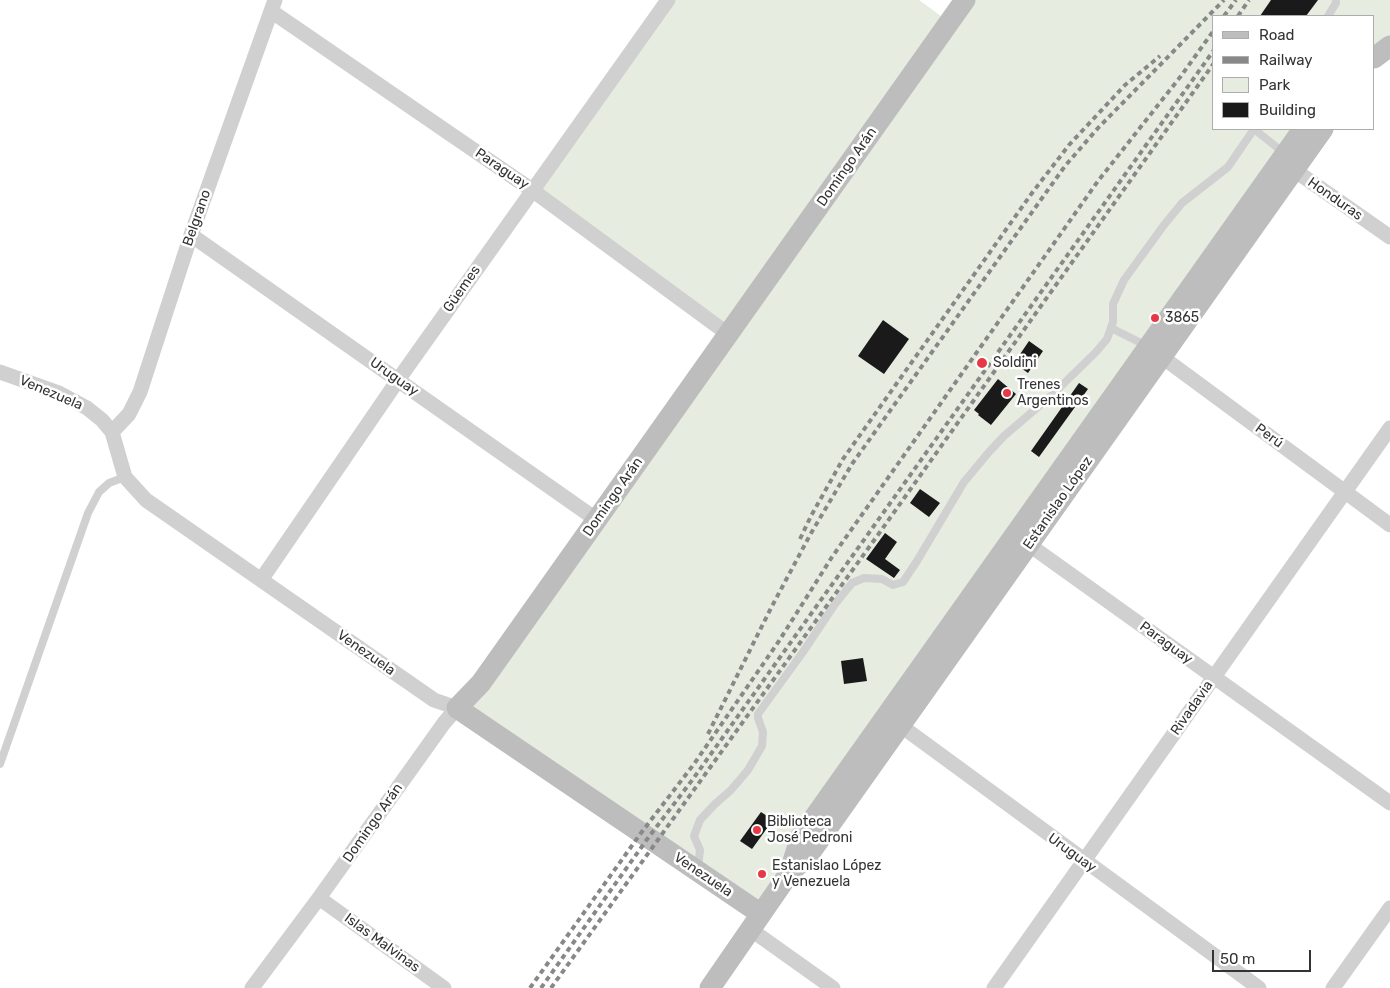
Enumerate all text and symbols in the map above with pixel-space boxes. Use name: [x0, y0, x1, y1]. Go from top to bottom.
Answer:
legend: [1212, 15, 1375, 130]
text: Road: [1259, 26, 1295, 44]
text: Railway: [1259, 51, 1313, 69]
text: Park: [1259, 76, 1290, 94]
text: Building: [1259, 101, 1316, 119]
street label: Domingo Arán: [814, 124, 880, 210]
street label: Paraguay: [472, 145, 532, 193]
street label: Honduras: [1304, 174, 1366, 224]
street label: Belgrano: [180, 188, 214, 248]
street label: Güemes: [440, 262, 484, 316]
place label: 3865: [1165, 310, 1199, 326]
marker: 3865: [1149, 312, 1161, 324]
street label: Uruguay: [366, 354, 422, 400]
place label: Soldini: [993, 355, 1037, 371]
marker: Soldini: [975, 356, 989, 370]
street label: Venezuela: [17, 372, 85, 414]
place label: Trenes Argentinos: [1017, 377, 1089, 410]
marker: Trenes Argentinos: [1001, 387, 1013, 399]
street label: Perú: [1252, 420, 1286, 452]
street label: Estanislao López: [1020, 453, 1096, 553]
street label: Domingo Arán: [580, 454, 646, 540]
street label: Paraguay: [1136, 618, 1196, 668]
street label: Venezuela: [334, 627, 398, 679]
street label: Rivadavia: [1167, 678, 1217, 738]
street label: Domingo Arán: [340, 780, 406, 866]
place label: Biblioteca José Pedroni: [767, 814, 852, 846]
marker: Biblioteca José Pedroni: [751, 824, 763, 836]
street label: Uruguay: [1045, 830, 1099, 876]
street label: Venezuela: [670, 849, 736, 901]
place label: Estanislao López y Venezuela: [772, 858, 881, 890]
marker: Estanislao López y Venezuela: [756, 868, 768, 880]
street label: Islas Malvinas: [341, 910, 423, 976]
scale bar: [1215, 940, 1314, 972]
text: 50 m: [1220, 950, 1255, 968]

